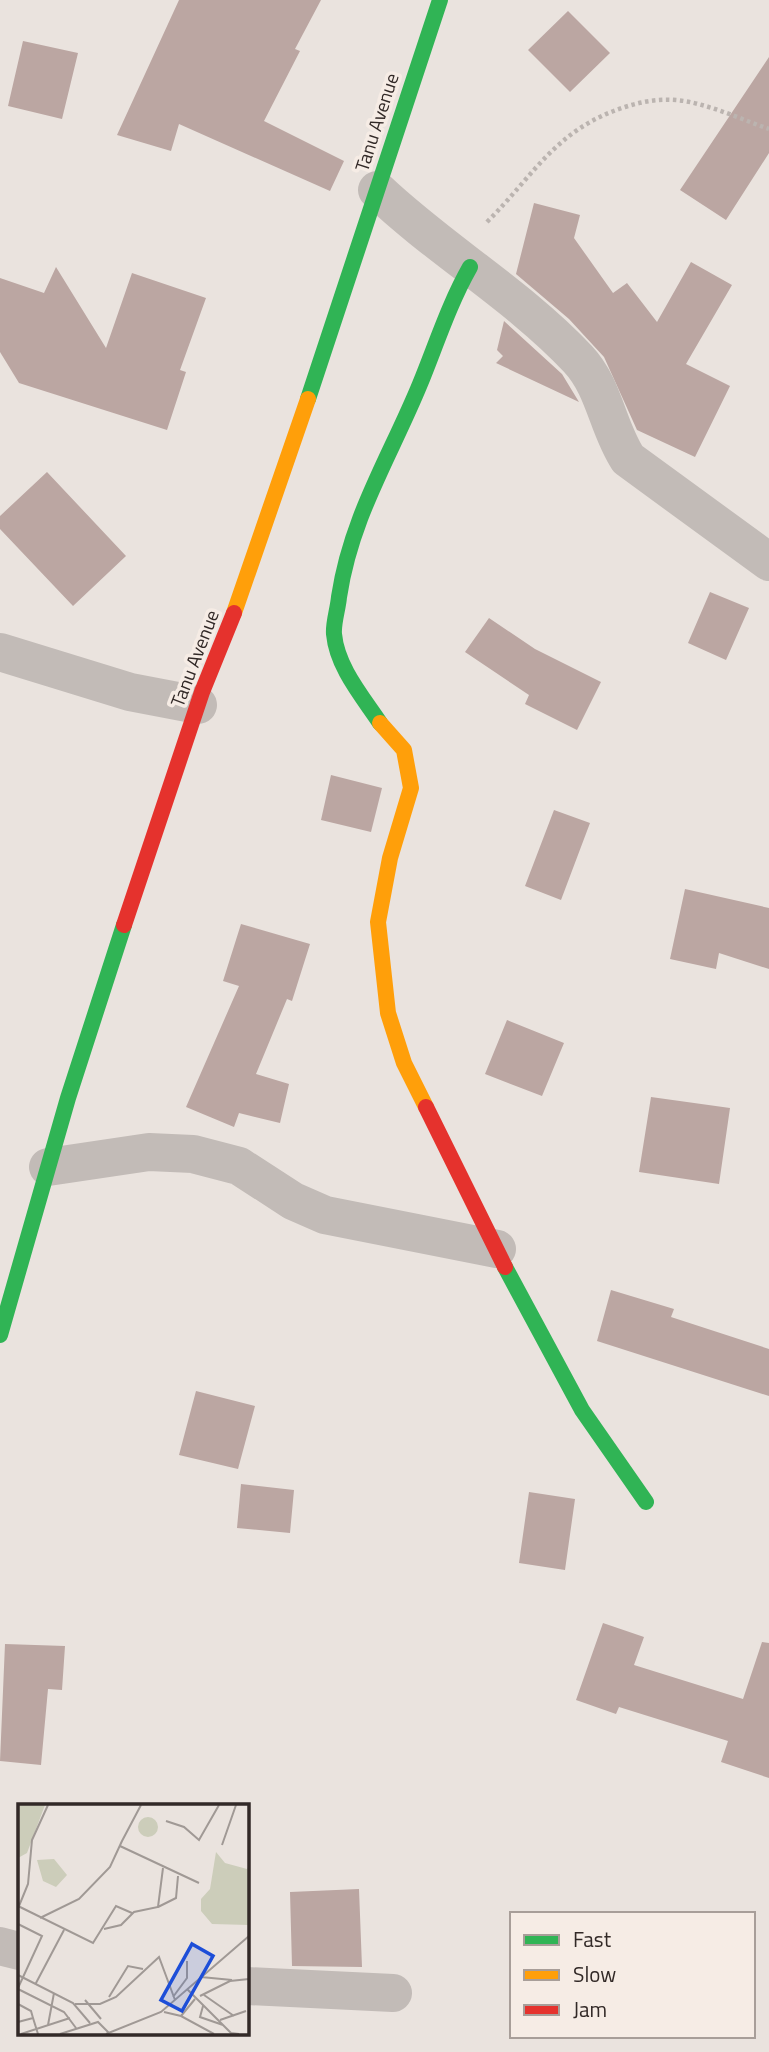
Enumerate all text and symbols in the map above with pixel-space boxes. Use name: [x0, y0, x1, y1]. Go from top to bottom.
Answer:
street label: Tanu Avenue: [346, 69, 406, 175]
street label: Tanu Avenue: [162, 605, 226, 711]
inset map: [18, 1804, 248, 2035]
legend: [510, 1912, 755, 2038]
text: Fast: [573, 1923, 612, 1955]
text: Slow: [573, 1958, 616, 1990]
text: Jam: [573, 1993, 607, 2025]

